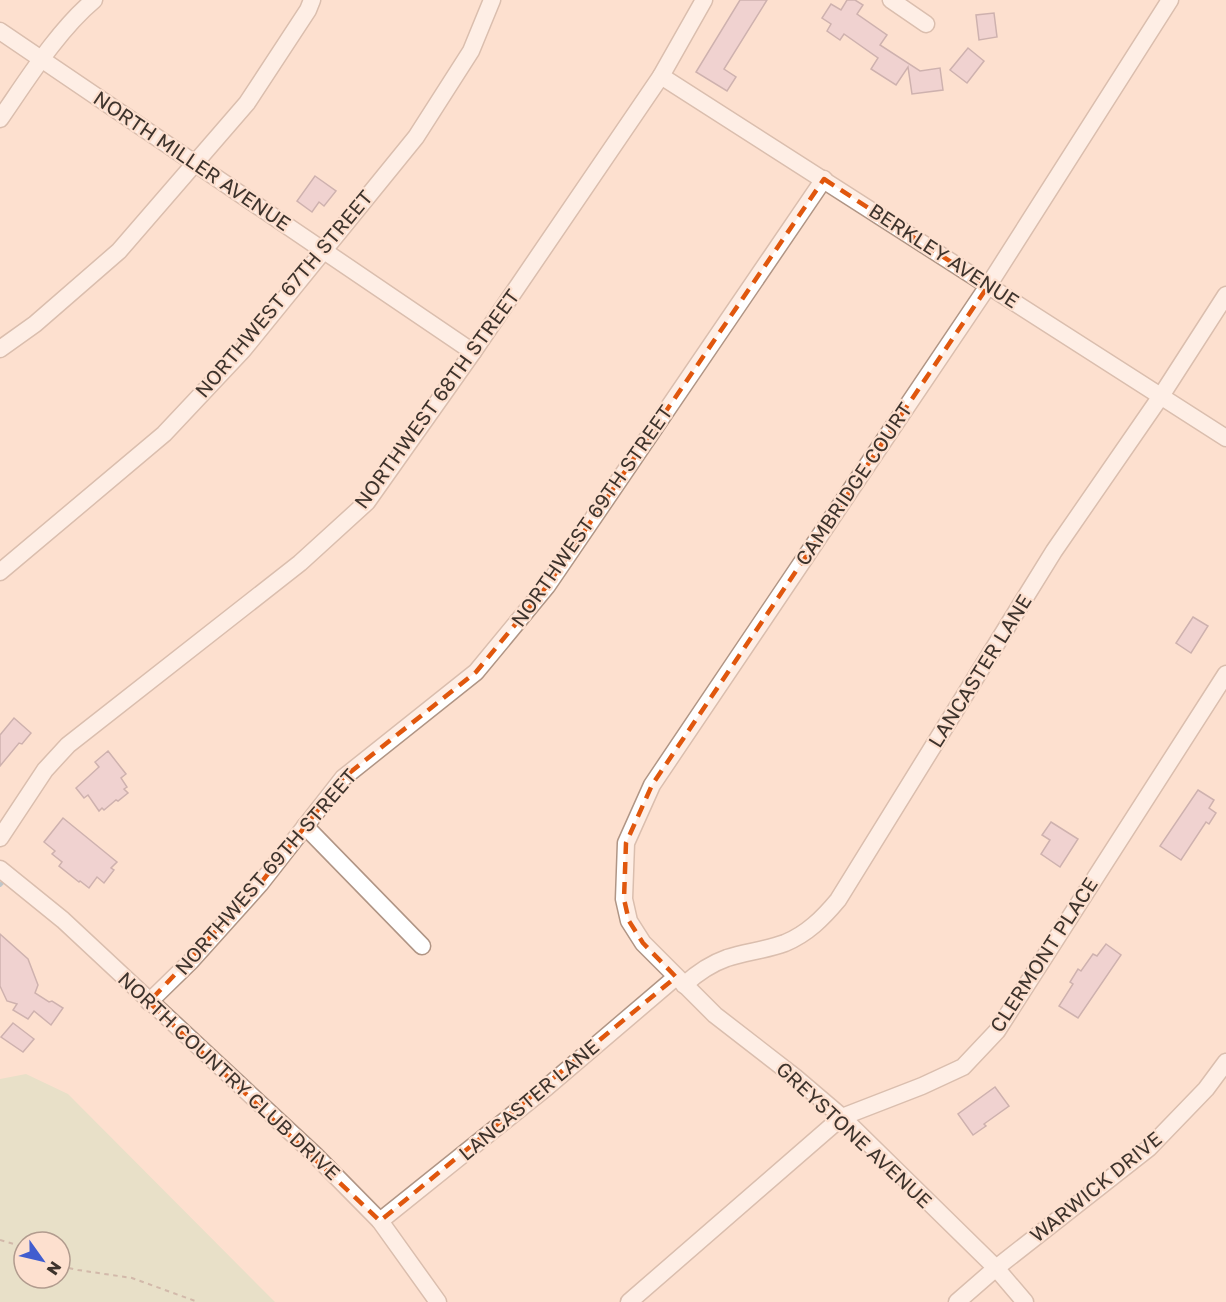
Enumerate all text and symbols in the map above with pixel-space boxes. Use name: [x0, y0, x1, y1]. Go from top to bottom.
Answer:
street label: NORTH MILLER AVENUE: [90, 85, 296, 235]
street label: NORTHWEST 67TH STREET: [189, 185, 377, 402]
street label: BERKLEY AVENUE: [865, 198, 1024, 313]
street label: NORTHWEST 68TH STREET: [349, 284, 524, 513]
street label: CAMBRIDGE COURT: [790, 397, 917, 569]
street label: NORTHWEST 69TH STREET: [505, 400, 677, 631]
street label: LANCASTER LANE: [922, 590, 1036, 751]
street label: NORTHWEST 69TH STREET: [169, 764, 361, 979]
street label: CLERMONT PLACE: [984, 873, 1102, 1036]
street label: NORTH COUNTRY CLUB DRIVE: [114, 966, 345, 1184]
street label: LANCASTER LANE: [453, 1034, 603, 1165]
street label: GREYSTONE AVENUE: [772, 1056, 937, 1212]
street label: WARWICK DRIVE: [1025, 1126, 1166, 1247]
north arrow: [12, 1230, 72, 1290]
text: N: [43, 1258, 66, 1279]

